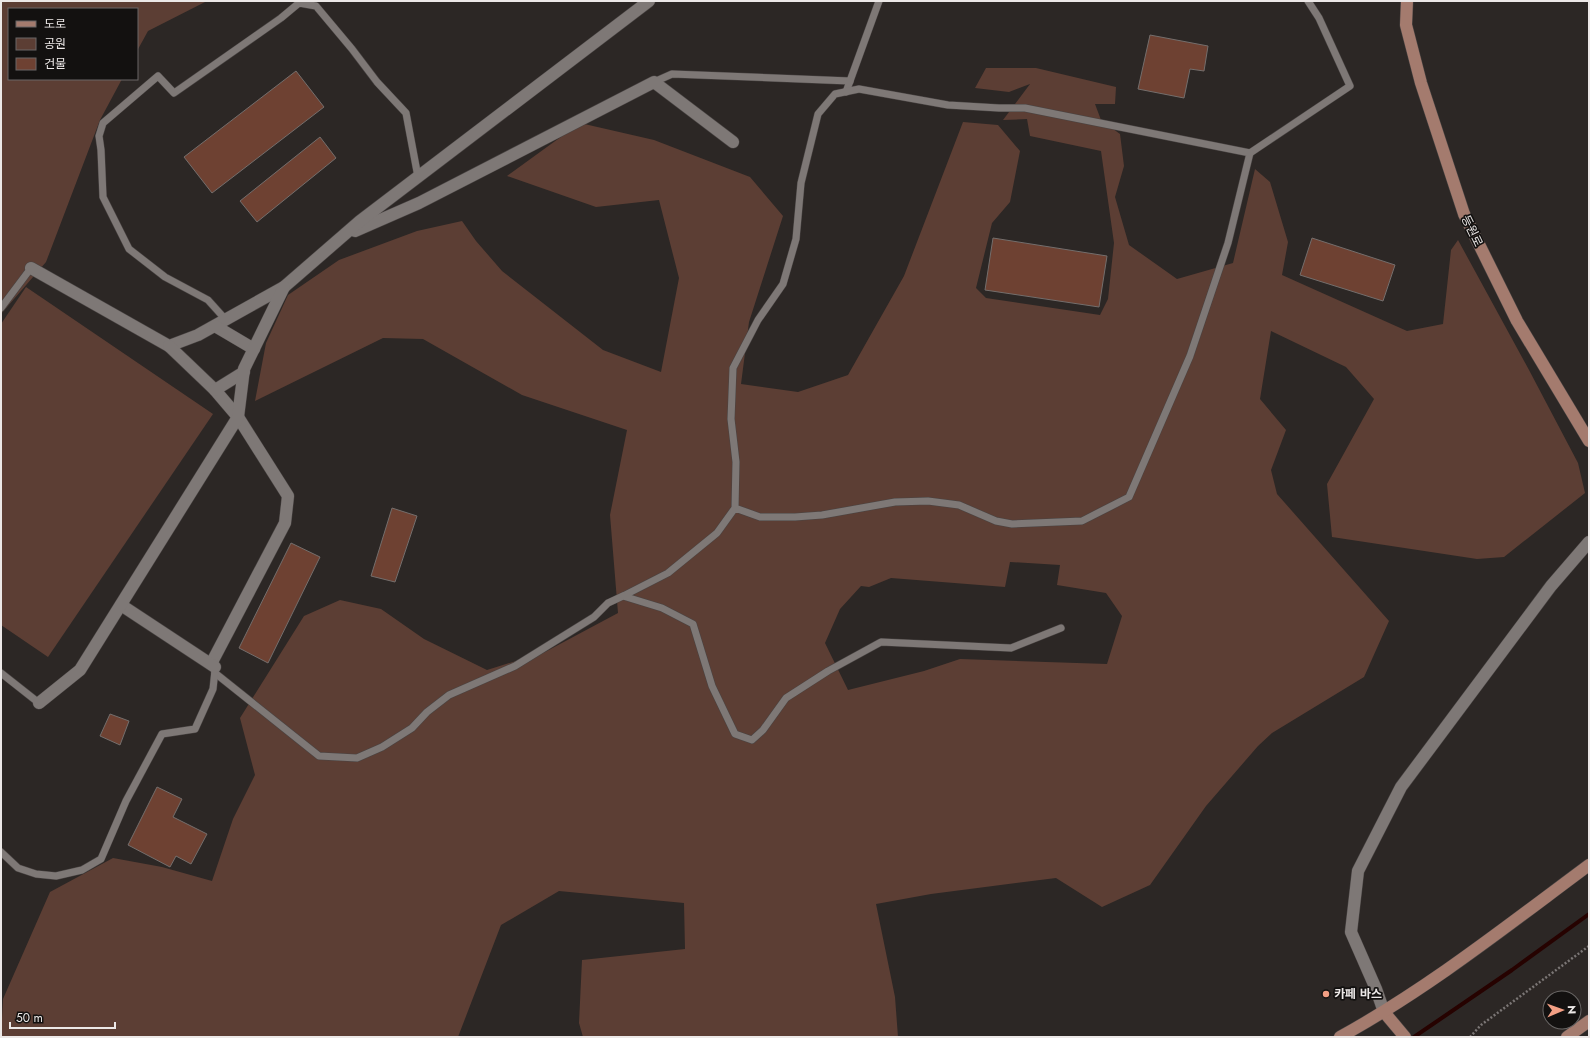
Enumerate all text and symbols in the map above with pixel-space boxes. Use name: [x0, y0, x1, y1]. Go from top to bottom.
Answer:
legend: [8, 8, 138, 80]
text: 도로: [44, 15, 66, 33]
text: 공원: [44, 35, 66, 53]
text: 건물: [44, 55, 66, 73]
street label: 등원로: [1457, 212, 1487, 250]
place label: 카페 바스: [1334, 985, 1382, 1003]
marker: 카페 바스: [1321, 989, 1331, 999]
north arrow: [1542, 990, 1582, 1030]
scale bar: [10, 1004, 115, 1030]
text: N: [1564, 1005, 1580, 1014]
text: 50 m: [16, 1009, 43, 1027]

